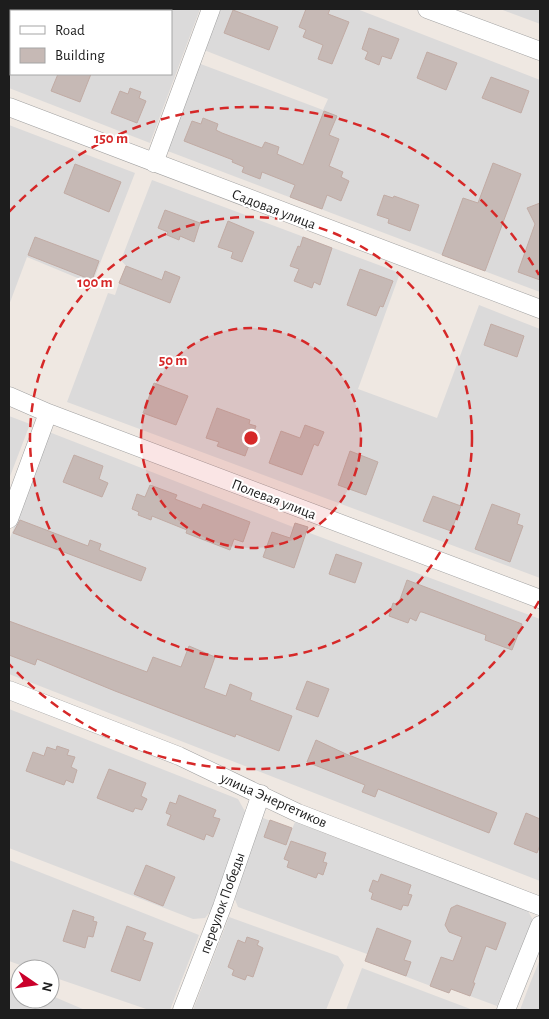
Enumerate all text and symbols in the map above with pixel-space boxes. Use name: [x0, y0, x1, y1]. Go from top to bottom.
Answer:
legend: [10, 10, 172, 75]
text: Road: [55, 23, 85, 38]
text: Building: [55, 48, 105, 63]
text: 150 m: [94, 131, 128, 146]
street label: Садовая улица: [230, 187, 318, 232]
text: 100 m: [77, 275, 113, 290]
text: 50 m: [159, 353, 187, 368]
centre of rings: [242, 429, 260, 447]
street label: Полевая улица: [229, 476, 318, 523]
street label: улица Энергетиков: [217, 770, 329, 831]
street label: переулок Победы: [197, 850, 248, 956]
north arrow: [10, 959, 60, 1009]
text: N: [39, 980, 55, 993]

